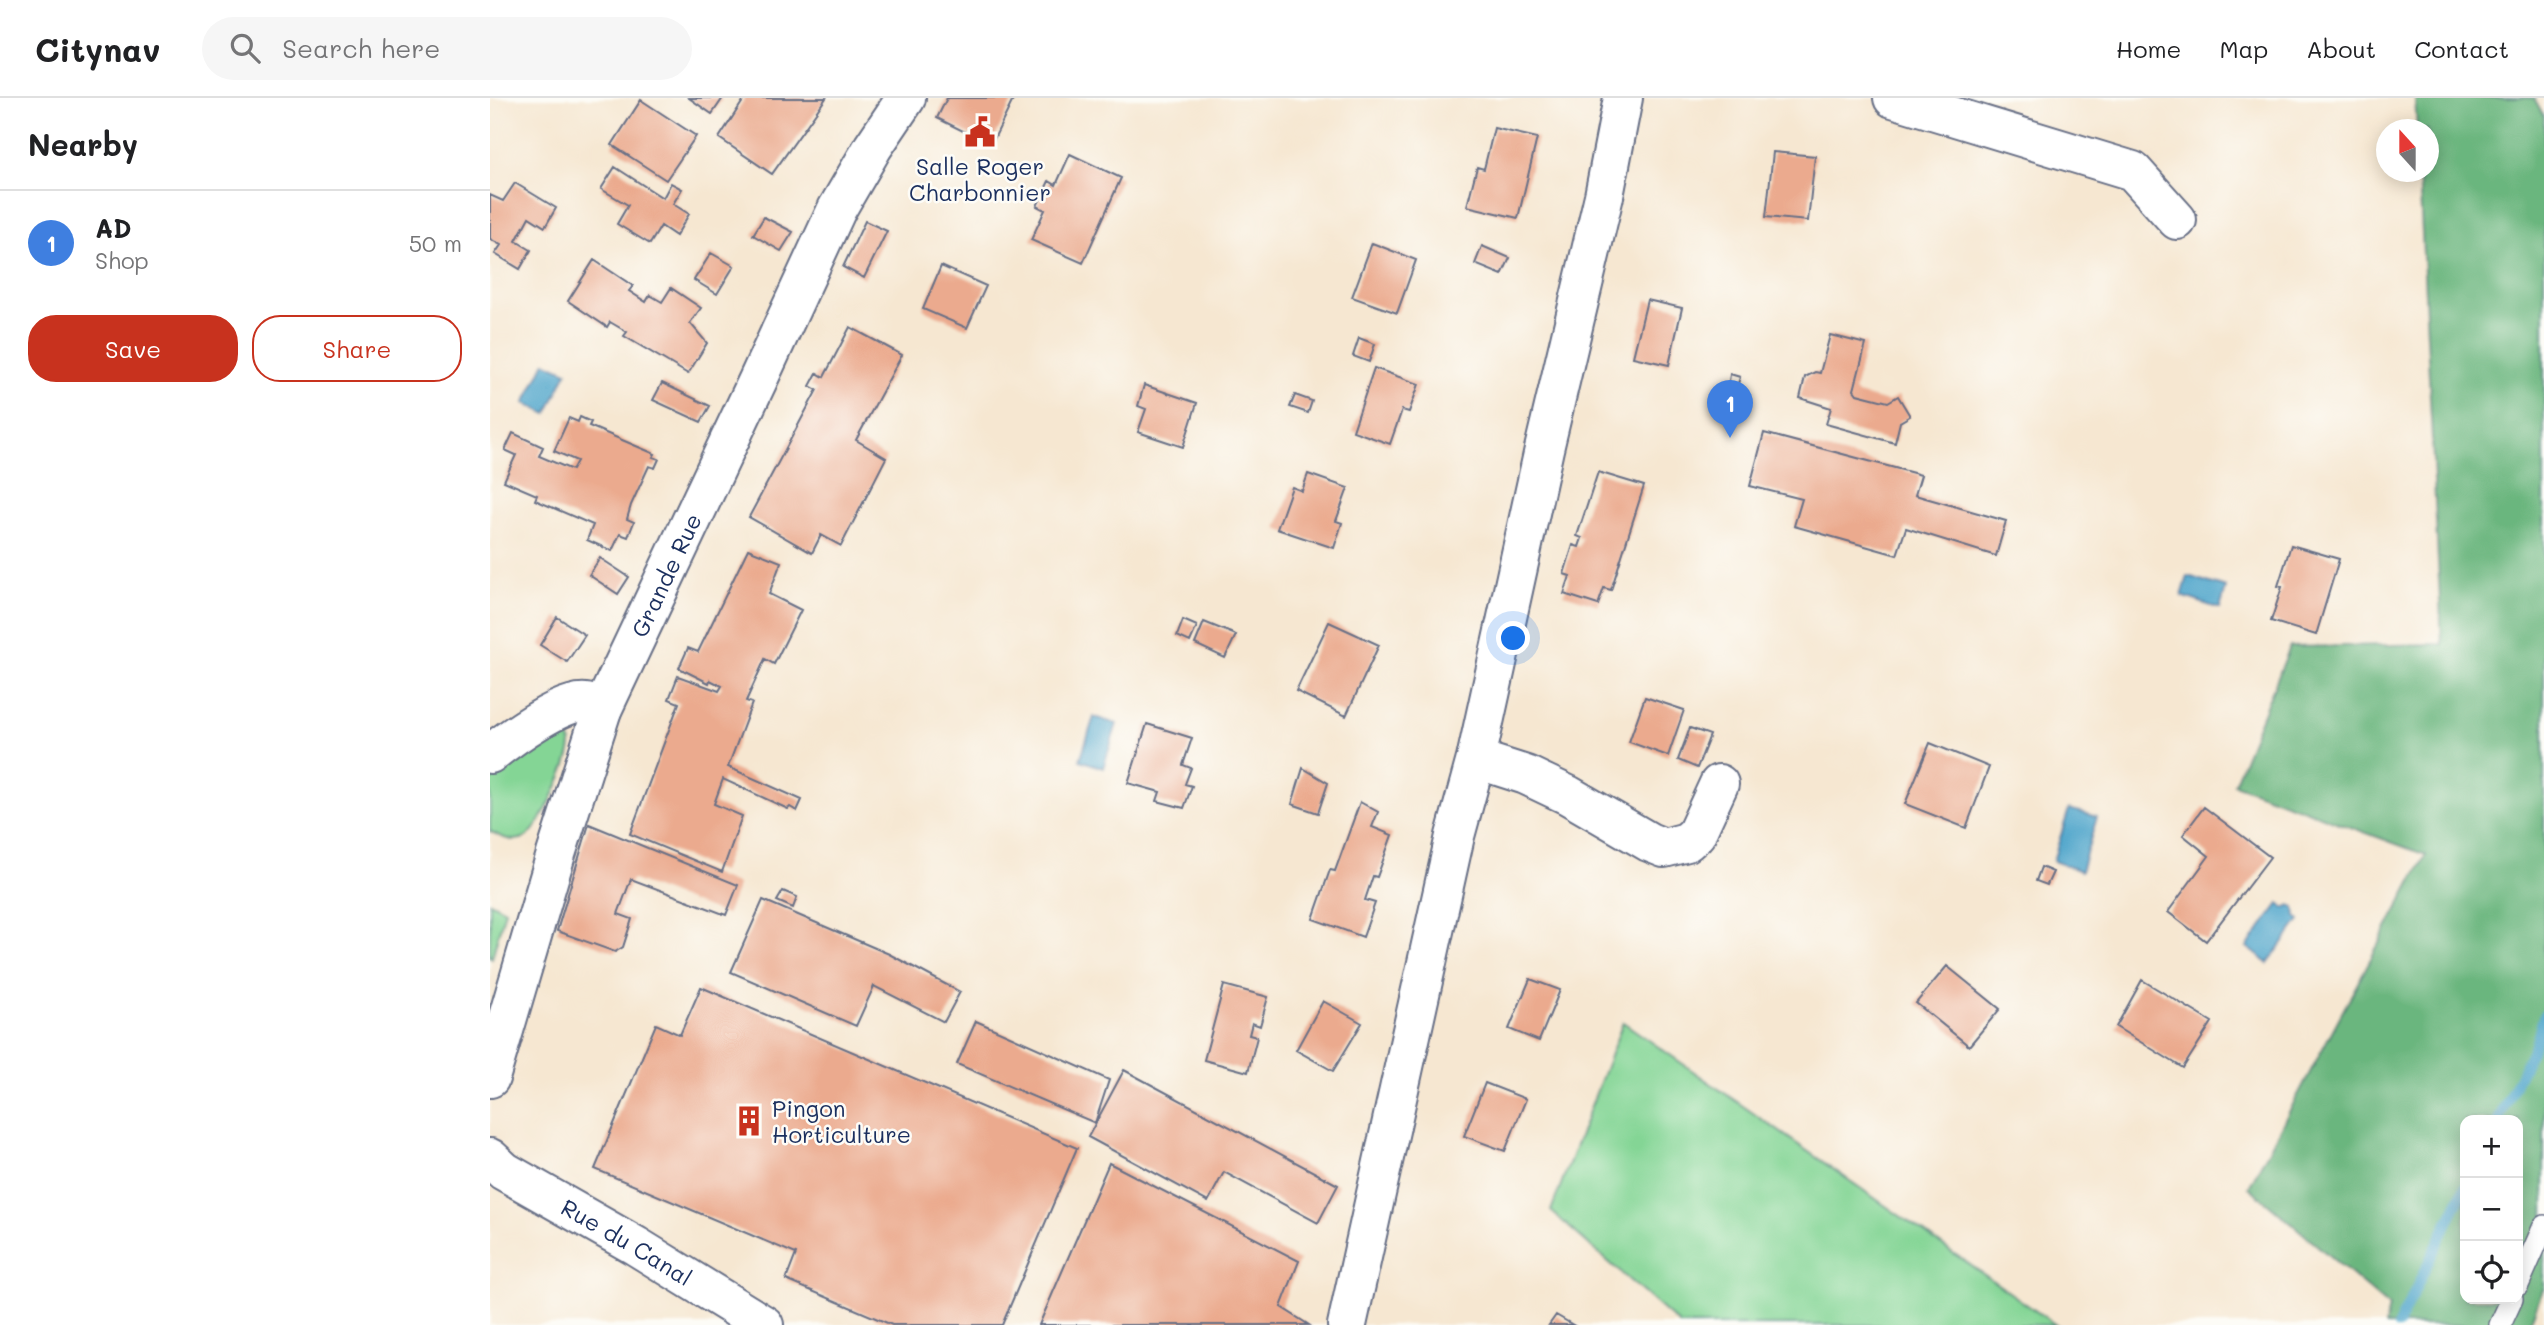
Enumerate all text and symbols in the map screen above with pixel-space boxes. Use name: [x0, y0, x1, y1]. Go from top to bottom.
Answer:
search box: [202, 17, 692, 80]
text: Citynav: [35, 27, 160, 70]
icon: search: [226, 29, 264, 67]
text: Search here: [282, 31, 440, 65]
text: Home: [2116, 33, 2181, 64]
text: Map: [2219, 33, 2268, 64]
text: About: [2306, 33, 2376, 64]
text: Contact: [2414, 33, 2509, 64]
public building icon: Salle Roger Charbonnier: [963, 115, 997, 149]
north arrow: [2376, 119, 2439, 182]
text: Nearby: [28, 124, 138, 164]
place label: Salle Roger Charbonnier: [909, 151, 1051, 207]
text: AD: [95, 211, 132, 245]
text: 1: [46, 228, 56, 258]
text: 50 m: [409, 228, 462, 258]
text: Shop: [95, 245, 149, 275]
button: Save: [28, 315, 238, 382]
button: Share: [252, 315, 462, 382]
pin: 1: [1707, 380, 1753, 438]
street label: Grande Rue: [624, 508, 708, 642]
your location: [1496, 621, 1530, 655]
place label: Pingon Horticulture: [772, 1093, 911, 1149]
building icon: Pingon Horticulture: [732, 1104, 766, 1138]
map controls: [2460, 1115, 2523, 1304]
button: +: [2460, 1115, 2523, 1178]
button: −: [2460, 1178, 2523, 1241]
street label: Rue du Canal: [556, 1192, 698, 1292]
button: locate: [2460, 1241, 2523, 1304]

